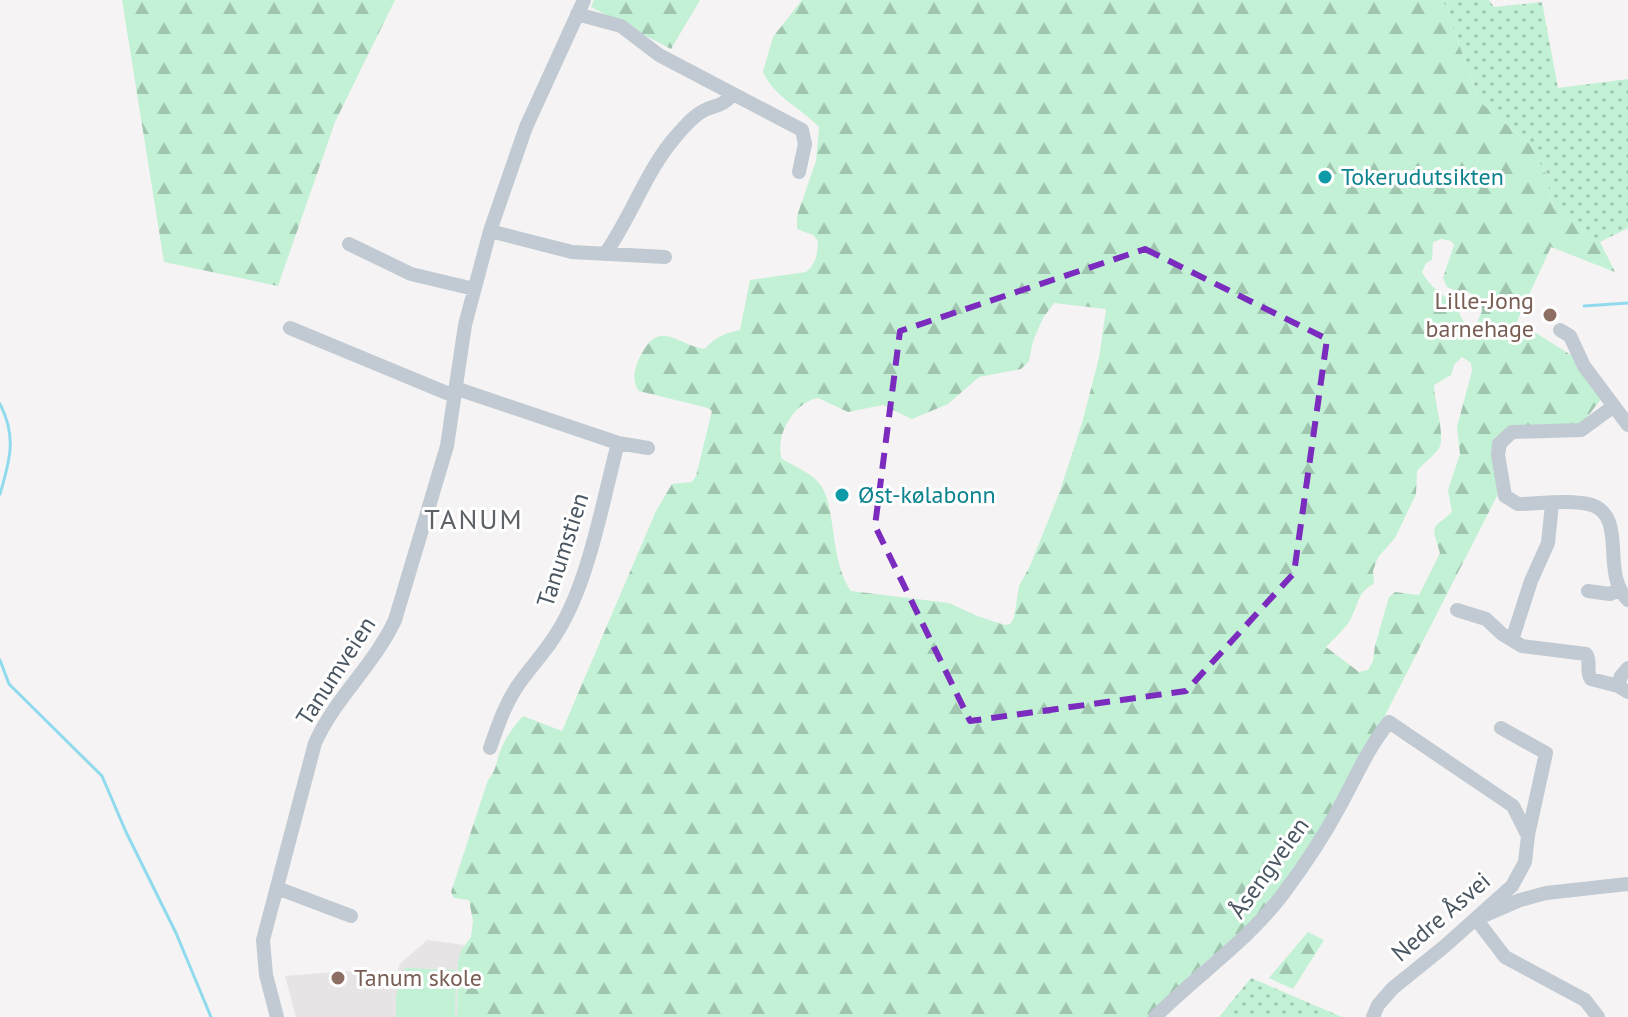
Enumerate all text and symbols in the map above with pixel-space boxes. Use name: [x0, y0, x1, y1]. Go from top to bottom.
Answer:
place label: Tokerudutsikten: [1341, 161, 1504, 192]
marker: Tokerudutsikten: [1316, 168, 1334, 186]
place label: Lille-Jong barnehage: [1426, 285, 1534, 344]
marker: Lille-Jong barnehage: [1541, 306, 1559, 324]
place label: Øst-kølabonn: [858, 479, 996, 510]
marker: Øst-kølabonn: [833, 486, 851, 504]
street label: Tanumstien: [530, 489, 596, 611]
district label: TANUM: [424, 500, 524, 537]
street label: Tanumveien: [289, 610, 382, 731]
street label: Åsengveien: [1221, 811, 1316, 924]
street label: Nedre Åsvei: [1385, 865, 1497, 968]
place label: Tanum skole: [354, 962, 482, 993]
marker: Tanum skole: [329, 969, 347, 987]

